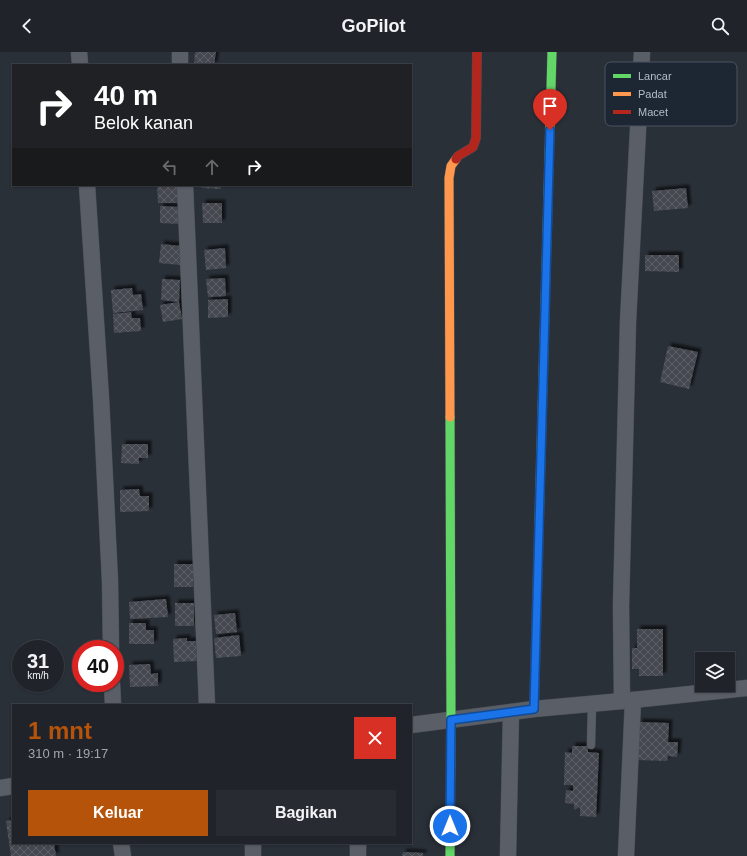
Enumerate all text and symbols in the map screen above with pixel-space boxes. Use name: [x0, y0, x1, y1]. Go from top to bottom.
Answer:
icon: back: [16, 15, 38, 37]
icon: search: [709, 15, 731, 37]
text: GoPilot: [342, 16, 406, 36]
legend: [605, 62, 737, 126]
text: Lancar: [638, 70, 672, 82]
icon: right: [28, 80, 80, 132]
text: 40 m: [94, 80, 158, 111]
text: Padat: [638, 88, 667, 100]
pin: [533, 89, 567, 130]
icon: arrive: [539, 95, 561, 117]
text: Macet: [638, 106, 668, 118]
text: Belok kanan: [94, 113, 193, 133]
icon: left: [159, 156, 181, 178]
icon: ahead: [201, 156, 223, 178]
icon: right: [243, 156, 265, 178]
speed limit sign: 40: [72, 640, 124, 692]
text: 31: [27, 650, 49, 672]
map controls: [695, 652, 735, 692]
button: layers: [695, 652, 735, 692]
text: km/h: [27, 670, 49, 681]
text: 1 mnt: [28, 717, 92, 744]
button: close: [354, 717, 396, 759]
text: 310 m · 19:17: [28, 746, 108, 761]
button: Keluar: [28, 790, 208, 836]
button: Bagikan: [216, 790, 396, 836]
position arrow: [429, 805, 471, 847]

